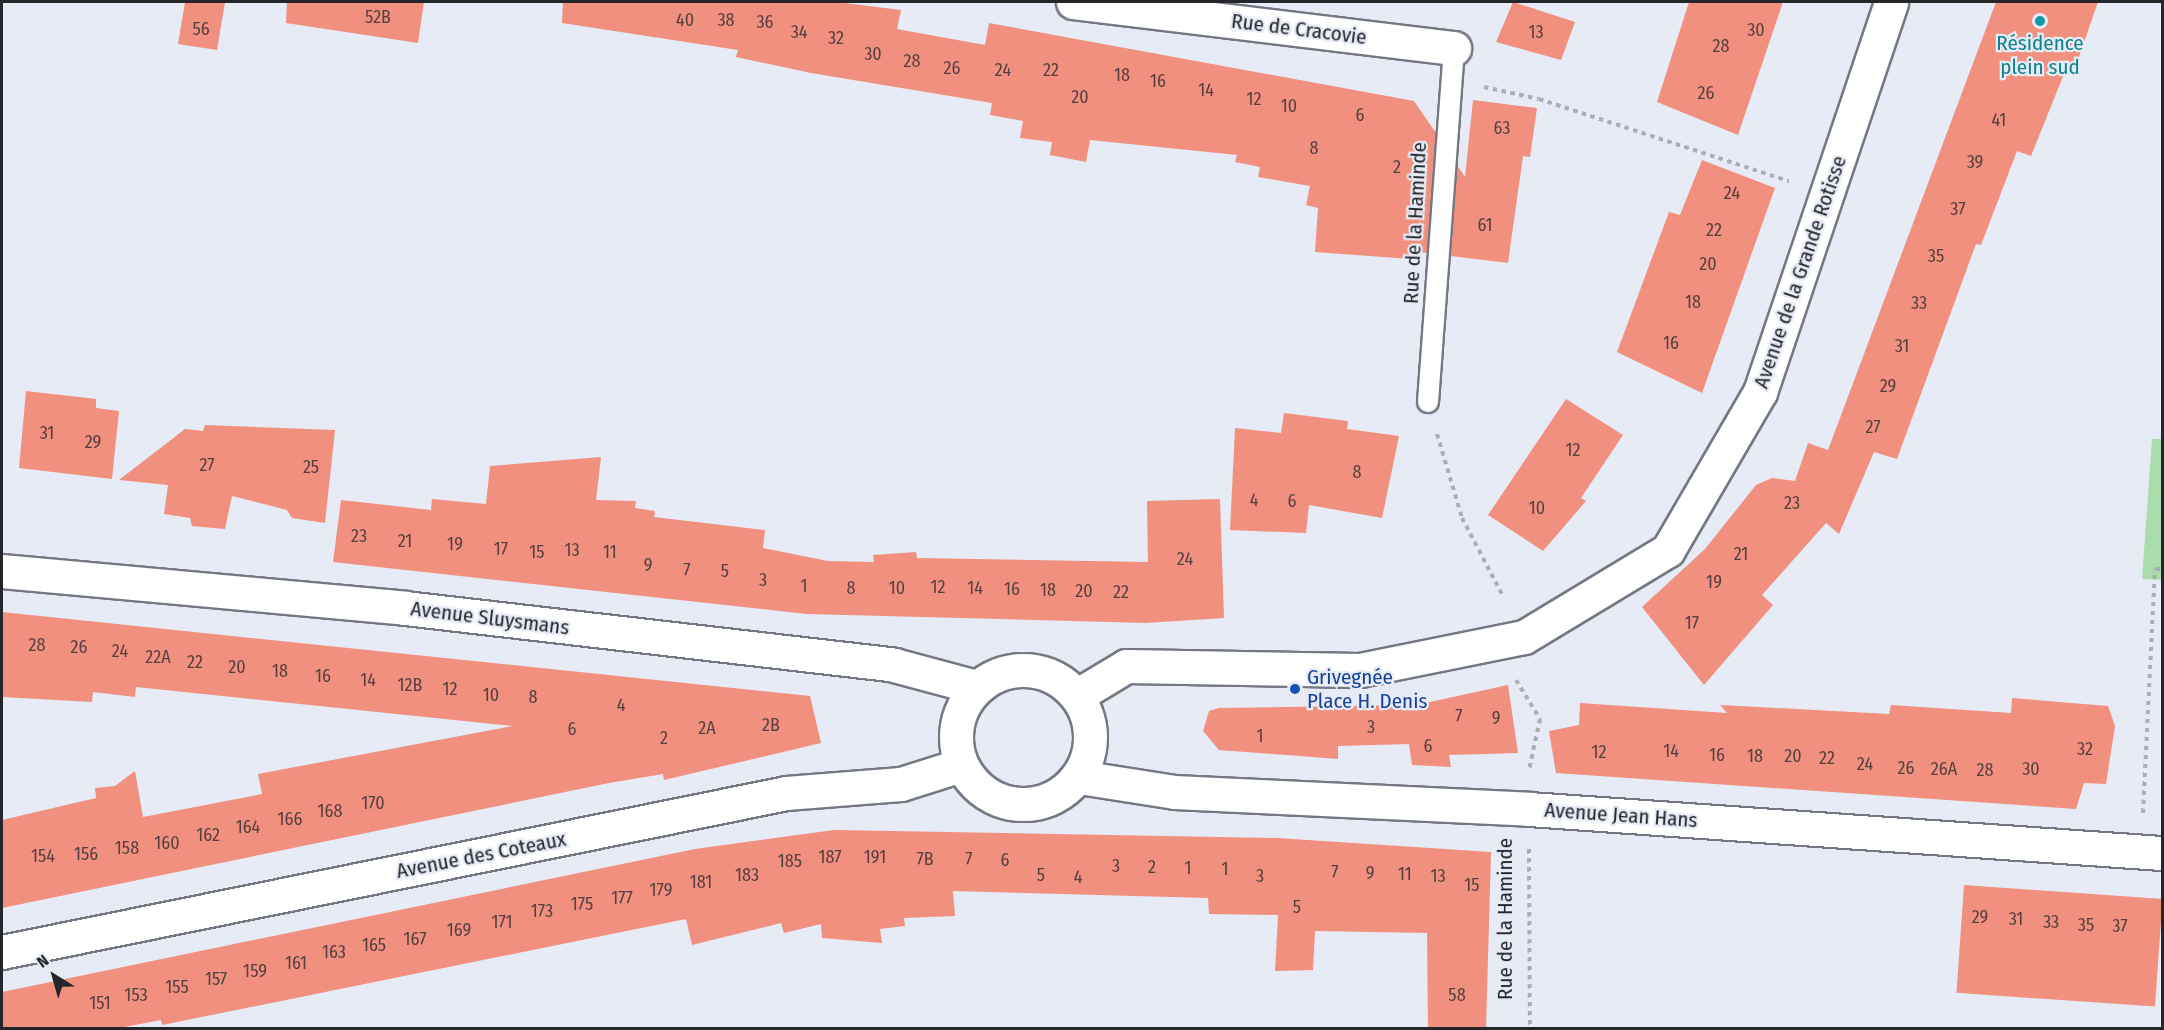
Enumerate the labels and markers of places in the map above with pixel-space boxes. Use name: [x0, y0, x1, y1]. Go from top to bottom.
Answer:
marker: Résidence plein sud: [2033, 14, 2047, 28]
place label: Résidence plein sud: [1996, 30, 2084, 80]
place label: Grivegnée Place H. Denis: [1307, 664, 1427, 714]
marker: Grivegnée Place H. Denis: [1288, 682, 1302, 696]

